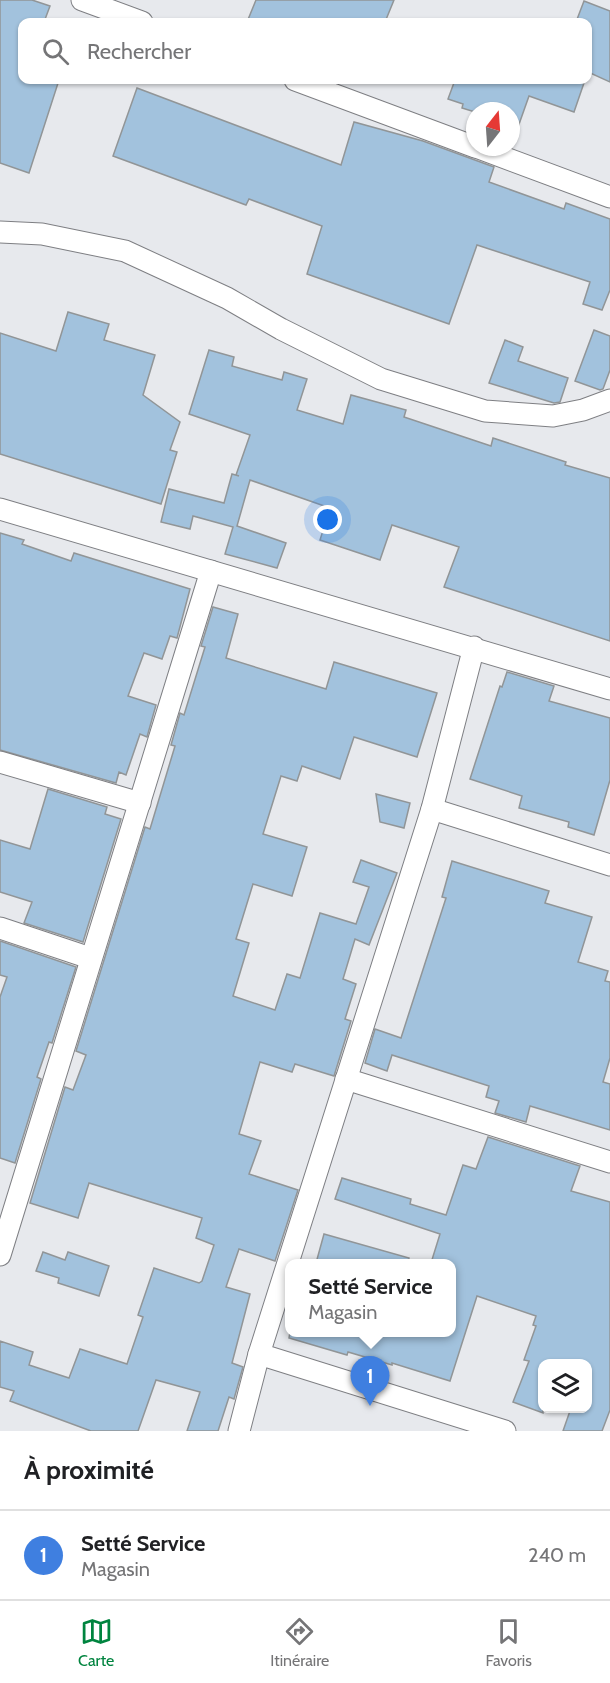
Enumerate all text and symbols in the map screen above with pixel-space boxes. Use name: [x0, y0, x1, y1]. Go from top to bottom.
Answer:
search box: [18, 18, 592, 84]
icon: search: [39, 35, 72, 68]
text: Rechercher: [87, 38, 191, 65]
north arrow: [466, 102, 520, 156]
your location: [313, 505, 342, 534]
popup: [285, 1259, 456, 1337]
text: Setté Service: [308, 1273, 433, 1300]
text: Magasin: [308, 1300, 377, 1324]
pin: 1: [350, 1356, 389, 1406]
map controls: [538, 1359, 592, 1413]
button: layers: [538, 1359, 592, 1413]
text: À proximité: [24, 1454, 154, 1486]
text: Setté Service: [81, 1530, 205, 1557]
text: 1: [40, 1543, 47, 1567]
text: 240 m: [528, 1543, 586, 1567]
text: Magasin: [81, 1557, 150, 1581]
tab: Carte: [78, 1615, 114, 1670]
tab: Itinéraire: [270, 1615, 329, 1670]
tab: Favoris: [485, 1615, 532, 1670]

